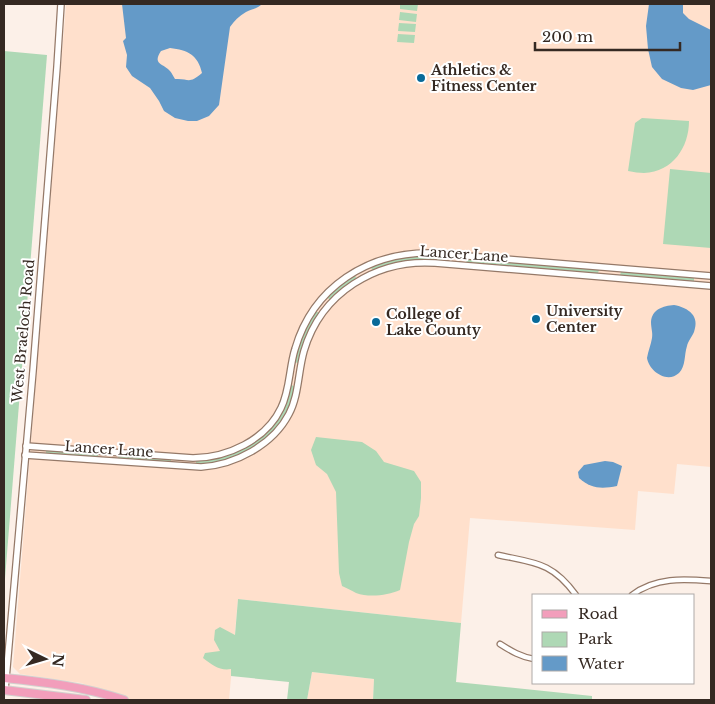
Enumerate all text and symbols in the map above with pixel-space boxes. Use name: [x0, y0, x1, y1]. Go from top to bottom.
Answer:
scale bar: [535, 20, 680, 52]
text: 200 m: [542, 27, 593, 46]
place label: Athletics & Fitness Center: [430, 61, 537, 95]
marker: Athletics & Fitness Center: [415, 72, 427, 84]
street label: Lancer Lane: [419, 242, 509, 266]
street label: West Braeloch Road: [8, 258, 38, 405]
place label: University Center: [546, 302, 624, 336]
place label: College of Lake County: [386, 305, 482, 339]
marker: University Center: [530, 313, 542, 325]
marker: College of Lake County: [370, 316, 382, 328]
street label: Lancer Lane: [64, 437, 154, 461]
legend: [532, 594, 695, 684]
text: Road: [578, 604, 618, 623]
text: Park: [578, 629, 614, 648]
north arrow: [20, 634, 70, 684]
text: N: [48, 653, 67, 667]
text: Water: [577, 654, 625, 673]

